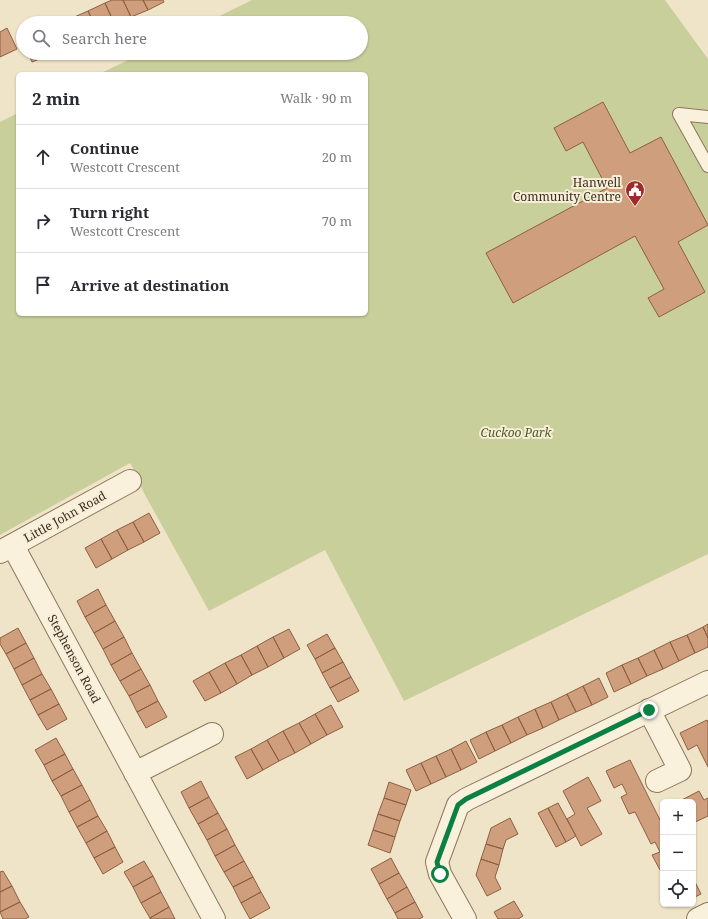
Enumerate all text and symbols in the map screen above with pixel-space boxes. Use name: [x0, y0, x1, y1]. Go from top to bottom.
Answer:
search box: [16, 16, 368, 60]
icon: search: [30, 27, 52, 49]
text: Search here: [62, 28, 147, 48]
text: 2 min: [32, 87, 80, 110]
text: Walk · 90 m: [280, 89, 352, 107]
text: Continue: [70, 138, 139, 158]
icon: ahead: [32, 146, 54, 168]
text: 20 m: [322, 148, 352, 166]
text: Westcott Crescent: [70, 158, 180, 176]
place label: Hanwell Community Centre: [513, 174, 621, 205]
public building icon: Hanwell Community Centre: [624, 179, 646, 207]
text: Turn right: [70, 202, 149, 222]
icon: right: [32, 210, 54, 232]
text: 70 m: [322, 212, 352, 230]
text: Westcott Crescent: [70, 222, 180, 240]
icon: arrive: [32, 274, 54, 296]
text: Arrive at destination: [70, 275, 229, 295]
park label: Cuckoo Park: [481, 424, 553, 441]
street label: Little John Road: [21, 487, 109, 546]
street label: Stephenson Road: [44, 611, 105, 707]
route end: [640, 701, 658, 719]
map controls: [660, 799, 696, 907]
button: +: [660, 799, 696, 835]
button: −: [660, 835, 696, 871]
route start: [431, 865, 449, 883]
button: locate: [660, 871, 696, 907]

